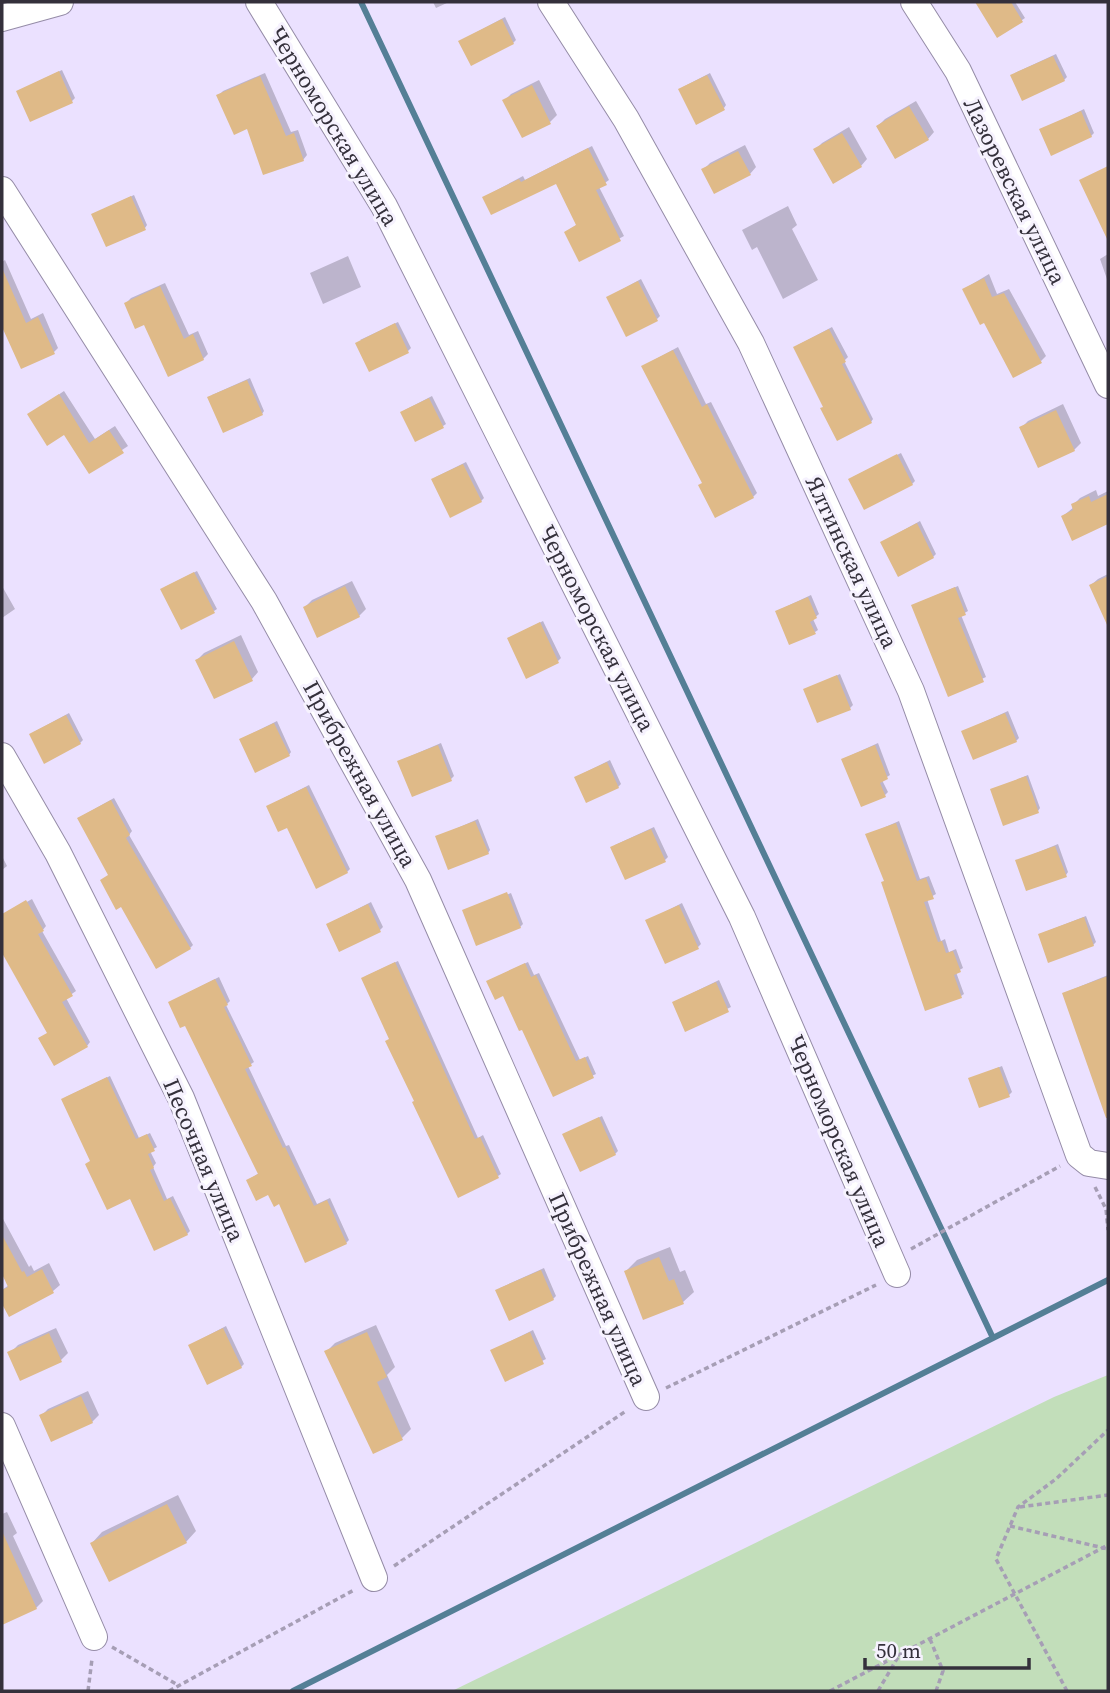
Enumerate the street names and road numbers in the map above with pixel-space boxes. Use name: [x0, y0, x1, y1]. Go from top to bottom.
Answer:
street label: Черноморская улица: [262, 20, 407, 232]
street label: Лазоревская улица: [956, 92, 1074, 290]
street label: Ялтинская улица: [798, 471, 906, 654]
street label: Черноморская улица: [531, 519, 663, 737]
street label: Прибрежная улица: [295, 675, 425, 873]
street label: Черноморская улица: [780, 1030, 898, 1252]
street label: Песочная улица: [155, 1074, 253, 1247]
street label: Прибрежная улица: [541, 1187, 655, 1391]

